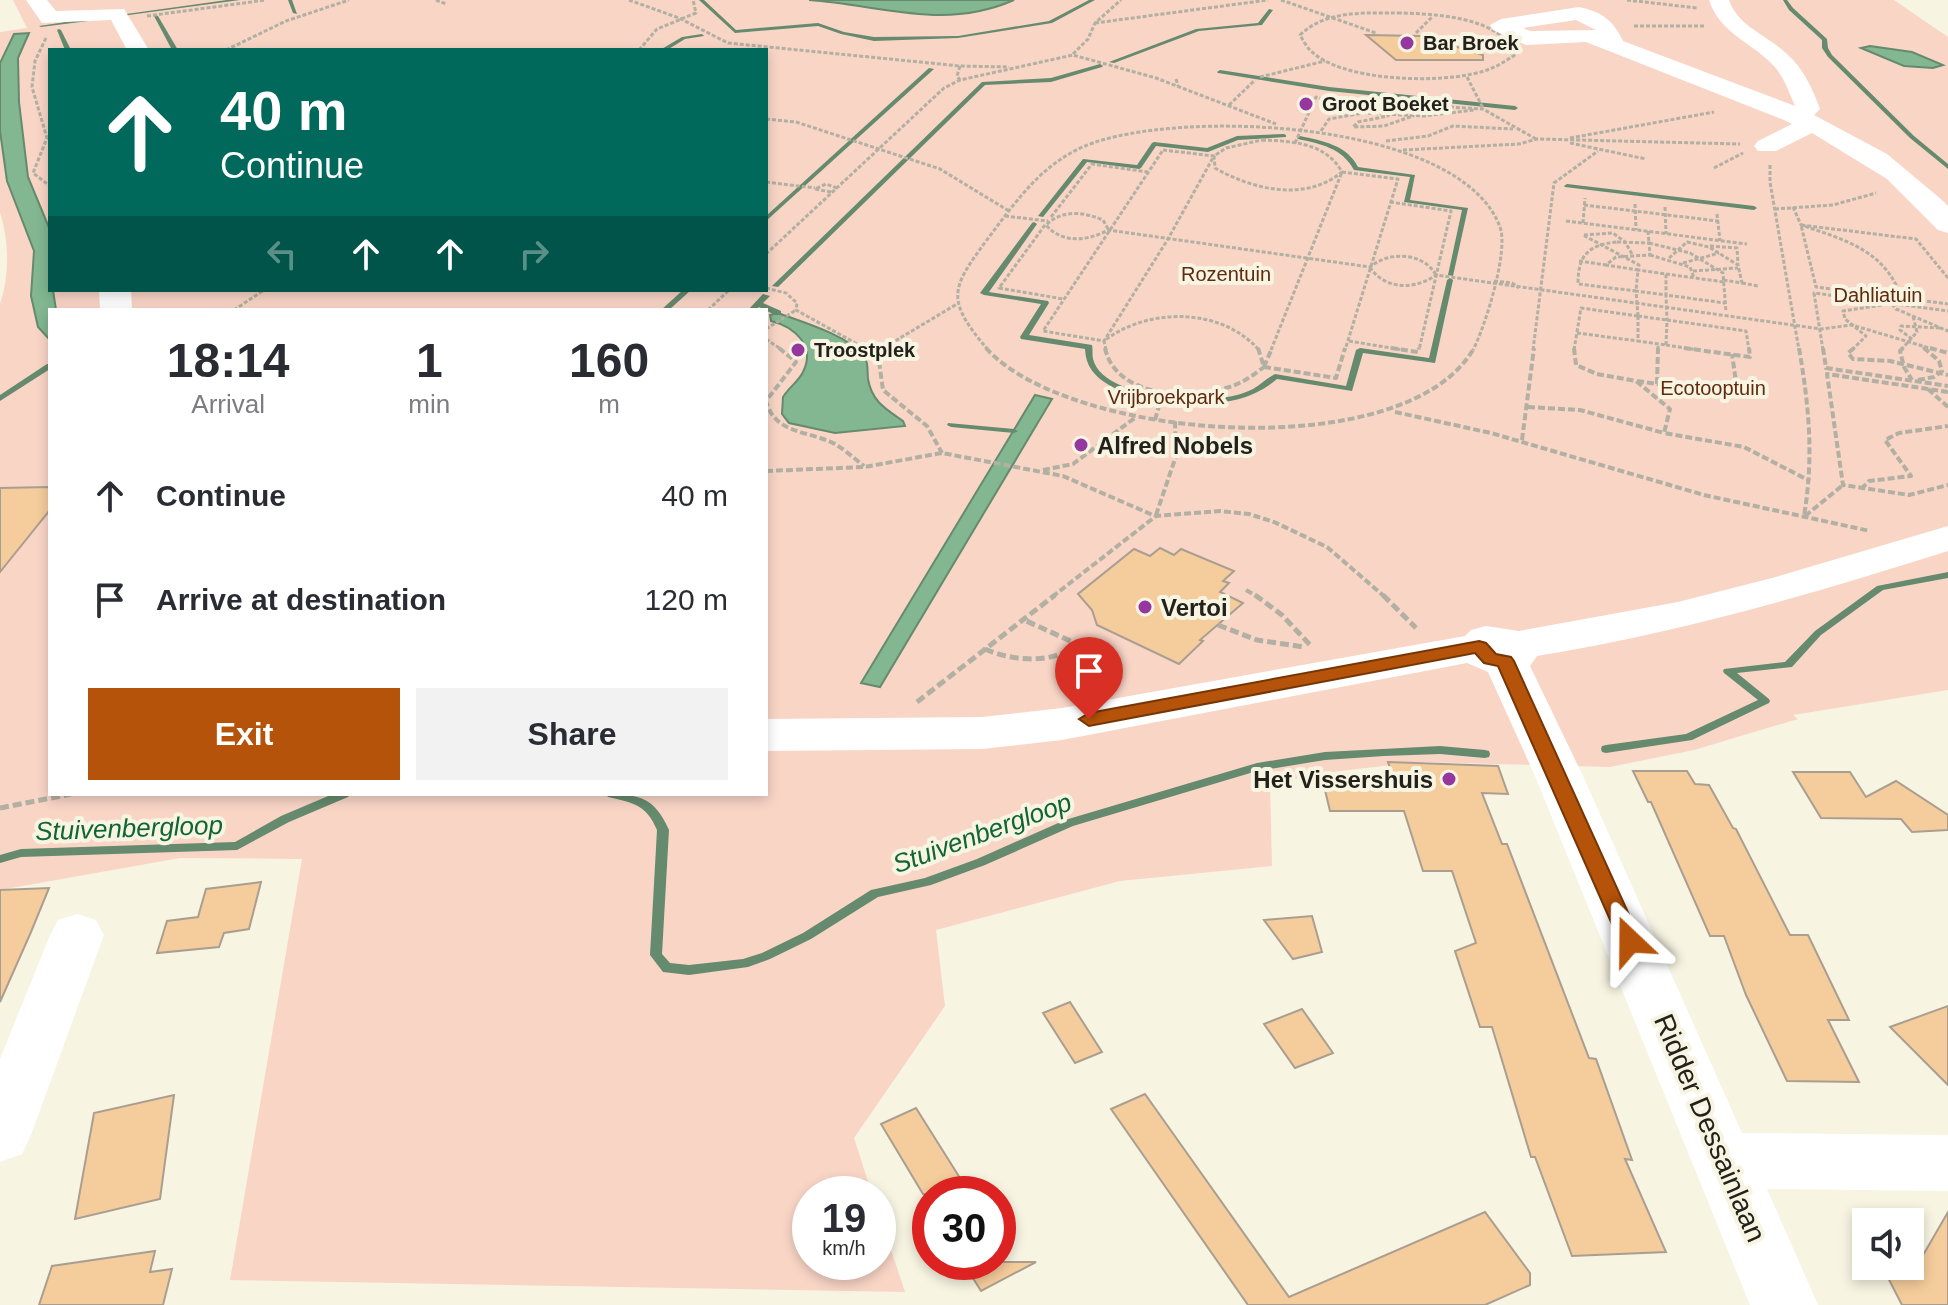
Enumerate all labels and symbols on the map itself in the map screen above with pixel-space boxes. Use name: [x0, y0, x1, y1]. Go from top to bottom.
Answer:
place label: Bar Broek: [1423, 32, 1519, 54]
marker: Bar Broek: [1398, 34, 1416, 52]
place label: Groot Boeket: [1322, 93, 1449, 115]
marker: Groot Boeket: [1297, 95, 1315, 113]
park label: Rozentuin: [1181, 263, 1271, 285]
park label: Dahliatuin: [1834, 284, 1922, 306]
place label: Troostplek: [814, 339, 916, 361]
marker: Troostplek: [789, 341, 807, 359]
park label: Ecotooptuin: [1660, 377, 1766, 399]
park label: Vrijbroekpark: [1107, 386, 1226, 408]
place label: Alfred Nobels: [1097, 432, 1253, 459]
marker: Alfred Nobels: [1072, 436, 1090, 454]
place label: Vertoi: [1161, 594, 1228, 621]
marker: Vertoi: [1136, 598, 1154, 616]
pin: [1055, 637, 1123, 719]
place label: Het Vissershuis: [1253, 766, 1433, 793]
marker: Het Vissershuis: [1440, 770, 1458, 788]
water label: Stuivenbergloop: [889, 787, 1075, 879]
water label: Stuivenbergloop: [35, 810, 223, 846]
position arrow: [1588, 899, 1672, 983]
street label: Ridder Dessainlaan: [1648, 1009, 1772, 1247]
speed limit sign: 30: [912, 1176, 1016, 1280]

